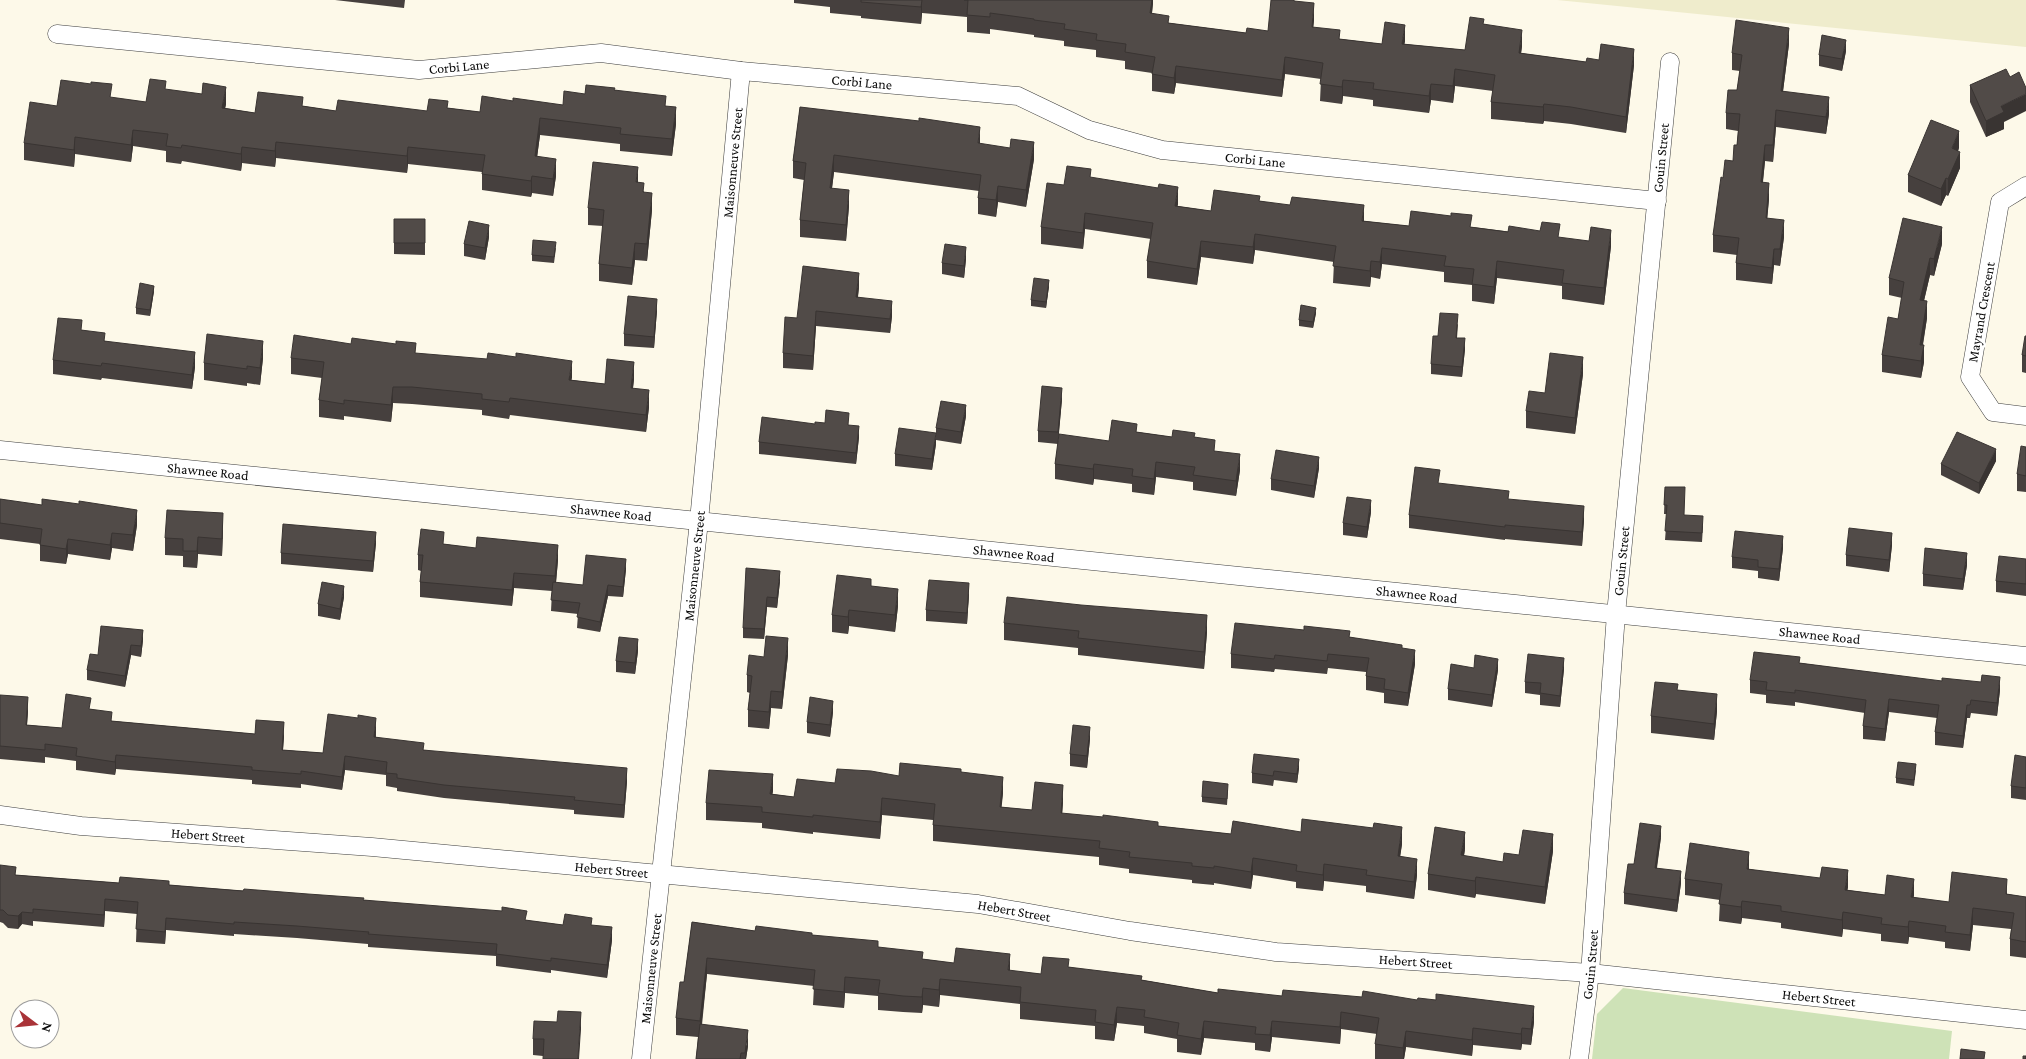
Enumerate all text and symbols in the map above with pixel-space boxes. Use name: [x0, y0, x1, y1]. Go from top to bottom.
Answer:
street label: Corbi Lane: [428, 55, 490, 77]
street label: Corbi Lane: [831, 71, 893, 93]
street label: Maisonneuve Street: [719, 106, 746, 219]
street label: Gouin Street: [1649, 122, 1672, 193]
street label: Corbi Lane: [1224, 149, 1286, 171]
street label: Mayrand Crescent: [1964, 260, 1998, 364]
street label: Shawnee Road: [166, 459, 250, 483]
street label: Shawnee Road: [569, 500, 653, 524]
street label: Maisonneuve Street: [680, 510, 708, 622]
street label: Gouin Street: [1610, 525, 1633, 596]
street label: Shawnee Road: [972, 541, 1056, 565]
street label: Shawnee Road: [1375, 582, 1459, 606]
street label: Shawnee Road: [1778, 623, 1862, 647]
street label: Hebert Street: [171, 825, 246, 846]
street label: Hebert Street: [574, 858, 649, 881]
street label: Hebert Street: [977, 896, 1052, 925]
street label: Maisonneuve Street: [637, 912, 665, 1024]
street label: Gouin Street: [1579, 929, 1601, 1000]
street label: Hebert Street: [1378, 951, 1453, 972]
street label: Hebert Street: [1781, 986, 1857, 1010]
north arrow: [10, 999, 60, 1049]
text: N: [38, 1021, 57, 1035]

